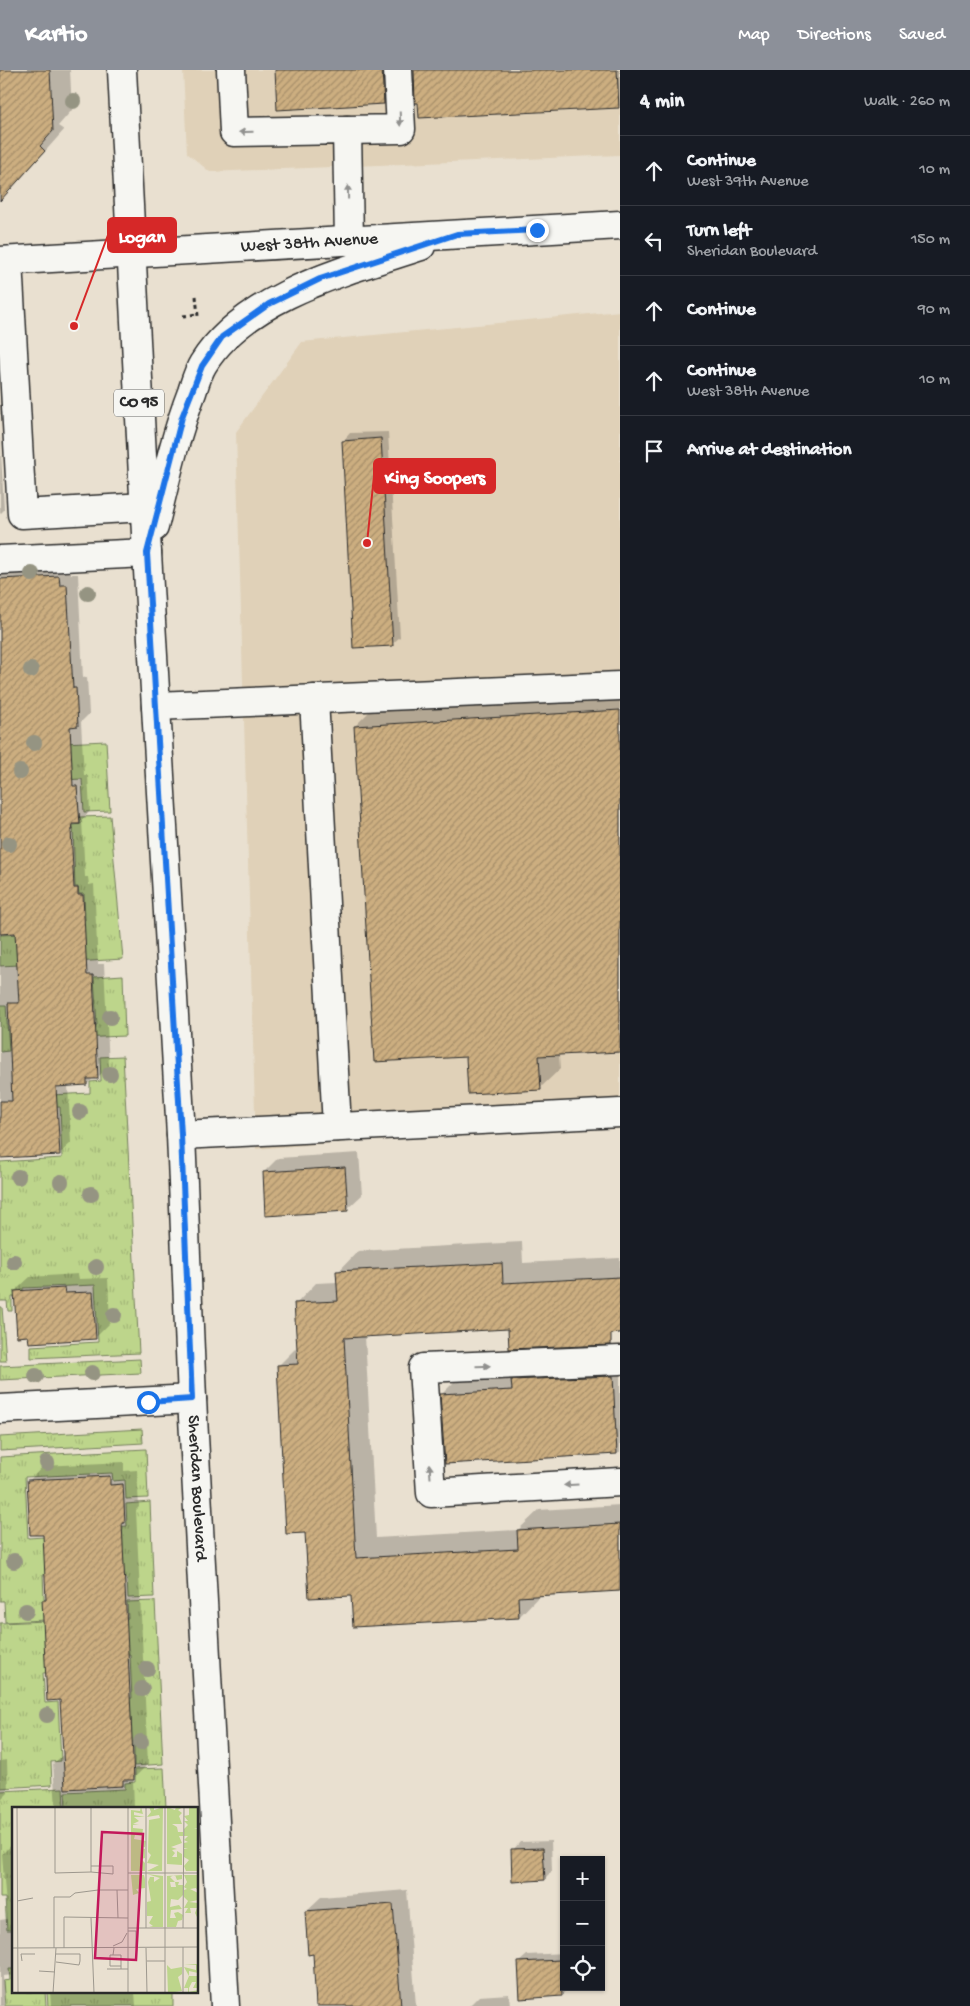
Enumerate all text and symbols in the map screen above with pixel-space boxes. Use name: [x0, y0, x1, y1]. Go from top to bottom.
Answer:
text: Kartio: [25, 21, 88, 50]
text: Map: [738, 25, 770, 46]
text: Directions: [798, 25, 871, 46]
text: Saved: [899, 25, 945, 46]
text: 4 min: [640, 90, 684, 115]
text: Walk · 260 m: [864, 93, 950, 112]
one-way arrow: [397, 111, 405, 127]
one-way arrow: [238, 128, 254, 136]
text: Continue: [687, 150, 756, 173]
icon: ahead: [640, 157, 668, 185]
text: 10 m: [919, 161, 950, 180]
text: West 39th Avenue: [687, 173, 808, 192]
one-way arrow: [344, 184, 352, 200]
callout: Logan: [108, 218, 176, 252]
route end: [526, 219, 549, 242]
text: Turn left: [687, 220, 751, 243]
text: Logan: [118, 227, 167, 250]
icon: left: [640, 227, 668, 255]
street label: West 38th Avenue: [240, 229, 379, 257]
text: 150 m: [911, 231, 950, 250]
text: Sheridan Boulevard: [687, 243, 817, 262]
icon: ahead: [640, 297, 668, 325]
text: Continue: [687, 299, 756, 322]
text: 90 m: [918, 301, 950, 320]
text: Continue: [687, 360, 756, 383]
icon: ahead: [640, 367, 668, 395]
text: 10 m: [919, 371, 950, 390]
text: West 38th Avenue: [687, 383, 809, 402]
road number: CO 95: [114, 389, 164, 416]
icon: arrive: [640, 437, 668, 465]
text: Arrive at destination: [687, 439, 851, 462]
callout: King Soopers: [374, 459, 495, 493]
text: King Soopers: [384, 468, 486, 491]
one-way arrow: [475, 1361, 491, 1369]
route start: [137, 1391, 160, 1414]
street label: Sheridan Boulevard: [182, 1414, 211, 1563]
one-way arrow: [426, 1463, 434, 1479]
one-way arrow: [563, 1481, 579, 1489]
inset map: [12, 1807, 199, 1994]
map controls: [560, 1856, 605, 1991]
button: +: [560, 1856, 605, 1901]
button: −: [560, 1901, 605, 1946]
button: locate: [560, 1946, 605, 1991]

